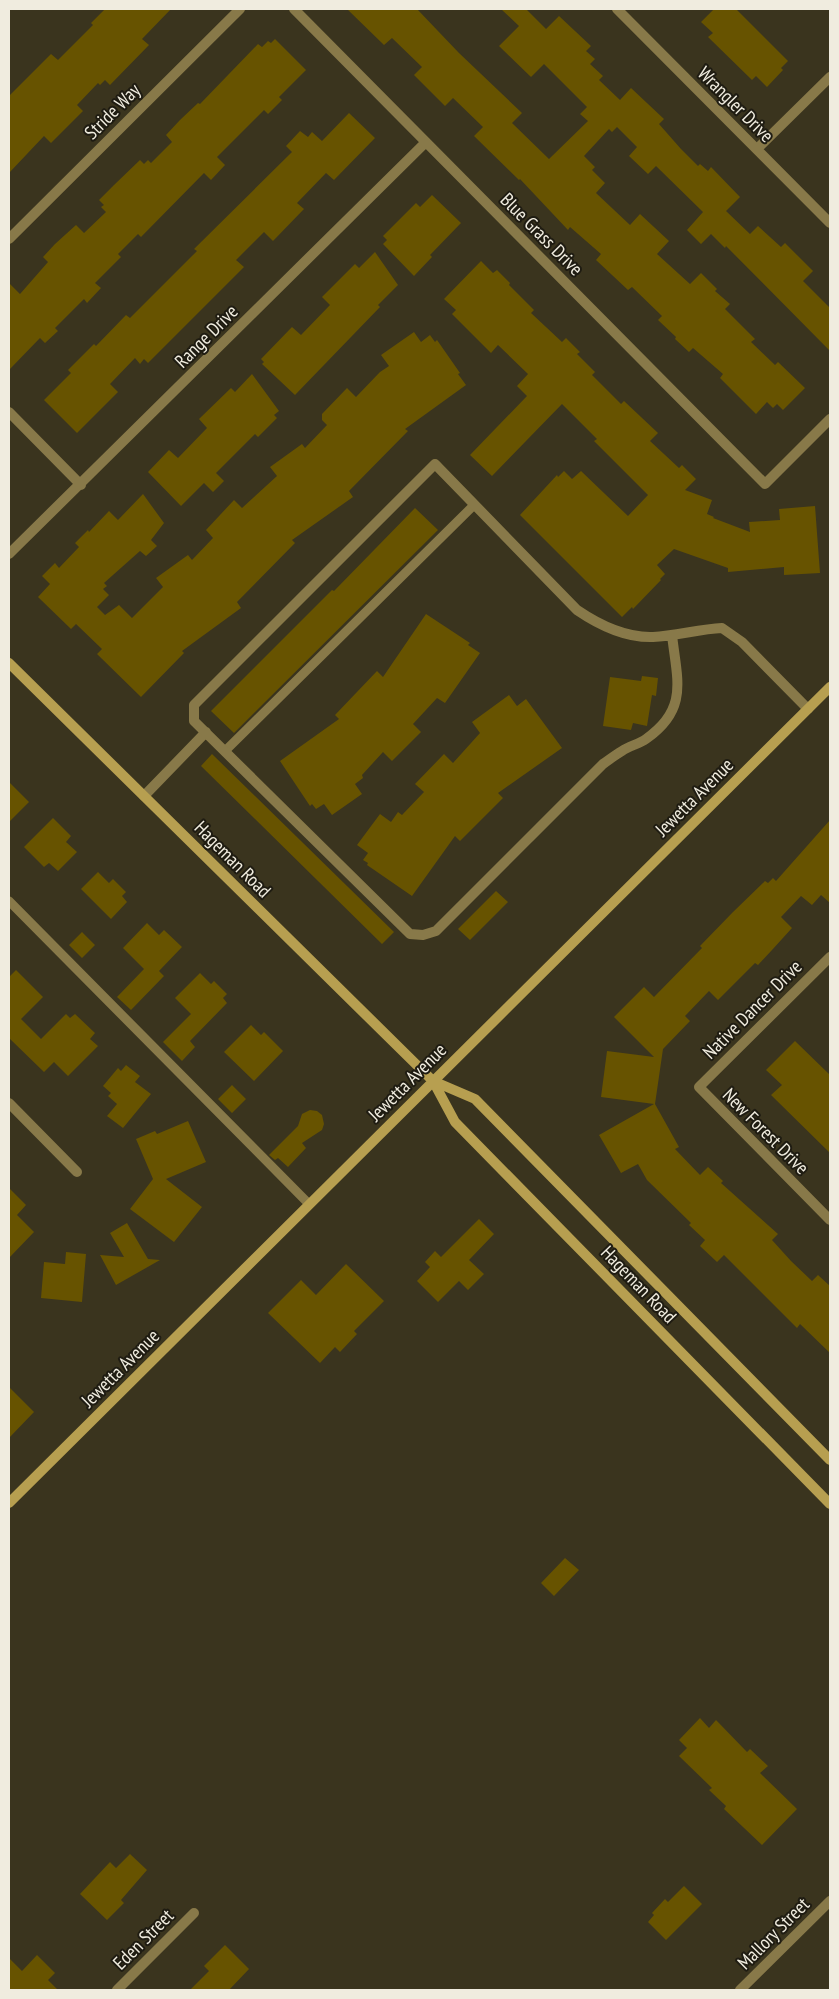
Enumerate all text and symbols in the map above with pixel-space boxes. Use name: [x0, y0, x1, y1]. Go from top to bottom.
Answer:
street label: Wrangler Drive: [693, 61, 779, 147]
street label: Stride Way: [79, 77, 146, 144]
street label: Blue Grass Drive: [496, 188, 588, 280]
street label: Range Drive: [169, 299, 243, 373]
street label: Jewetta Avenue: [649, 753, 738, 842]
street label: Hageman Road: [190, 816, 276, 902]
street label: Native Dancer Drive: [697, 954, 807, 1064]
street label: Jewetta Avenue: [362, 1038, 451, 1127]
street label: New Forest Drive: [718, 1083, 814, 1179]
street label: Hageman Road: [596, 1240, 682, 1328]
street label: Jewetta Avenue: [75, 1324, 164, 1413]
street label: Mallory Street: [732, 1891, 815, 1974]
street label: Eden Street: [108, 1903, 179, 1974]

